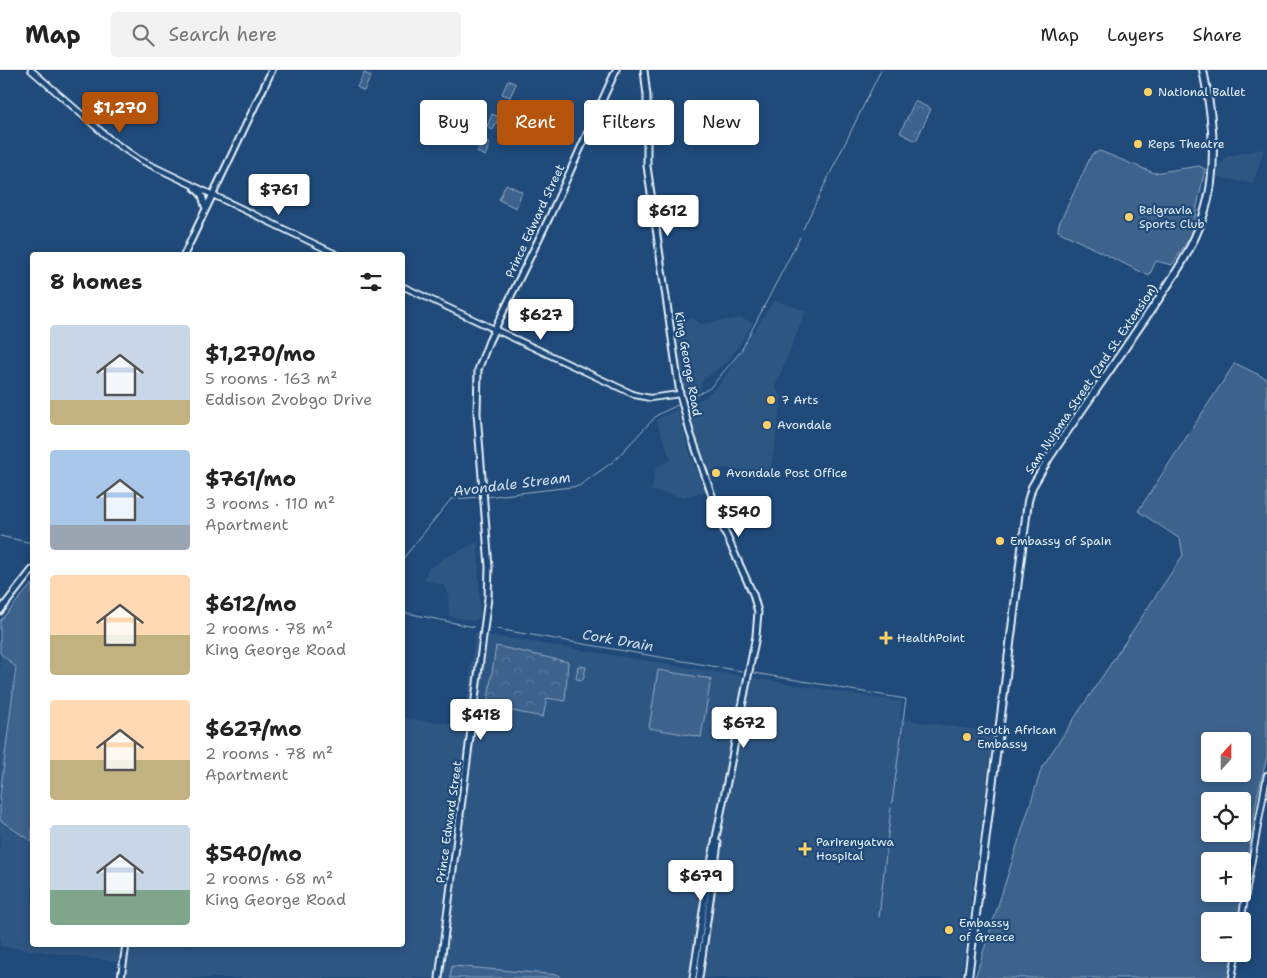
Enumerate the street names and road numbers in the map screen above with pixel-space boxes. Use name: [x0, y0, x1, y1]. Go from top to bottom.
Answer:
street label: Prince Edward Street: [502, 162, 568, 280]
street label: Sam Nujoma Street (2nd St. Extension): [1021, 281, 1161, 477]
street label: King George Road: [671, 311, 705, 418]
street label: Prince Edward Street: [432, 760, 466, 884]

